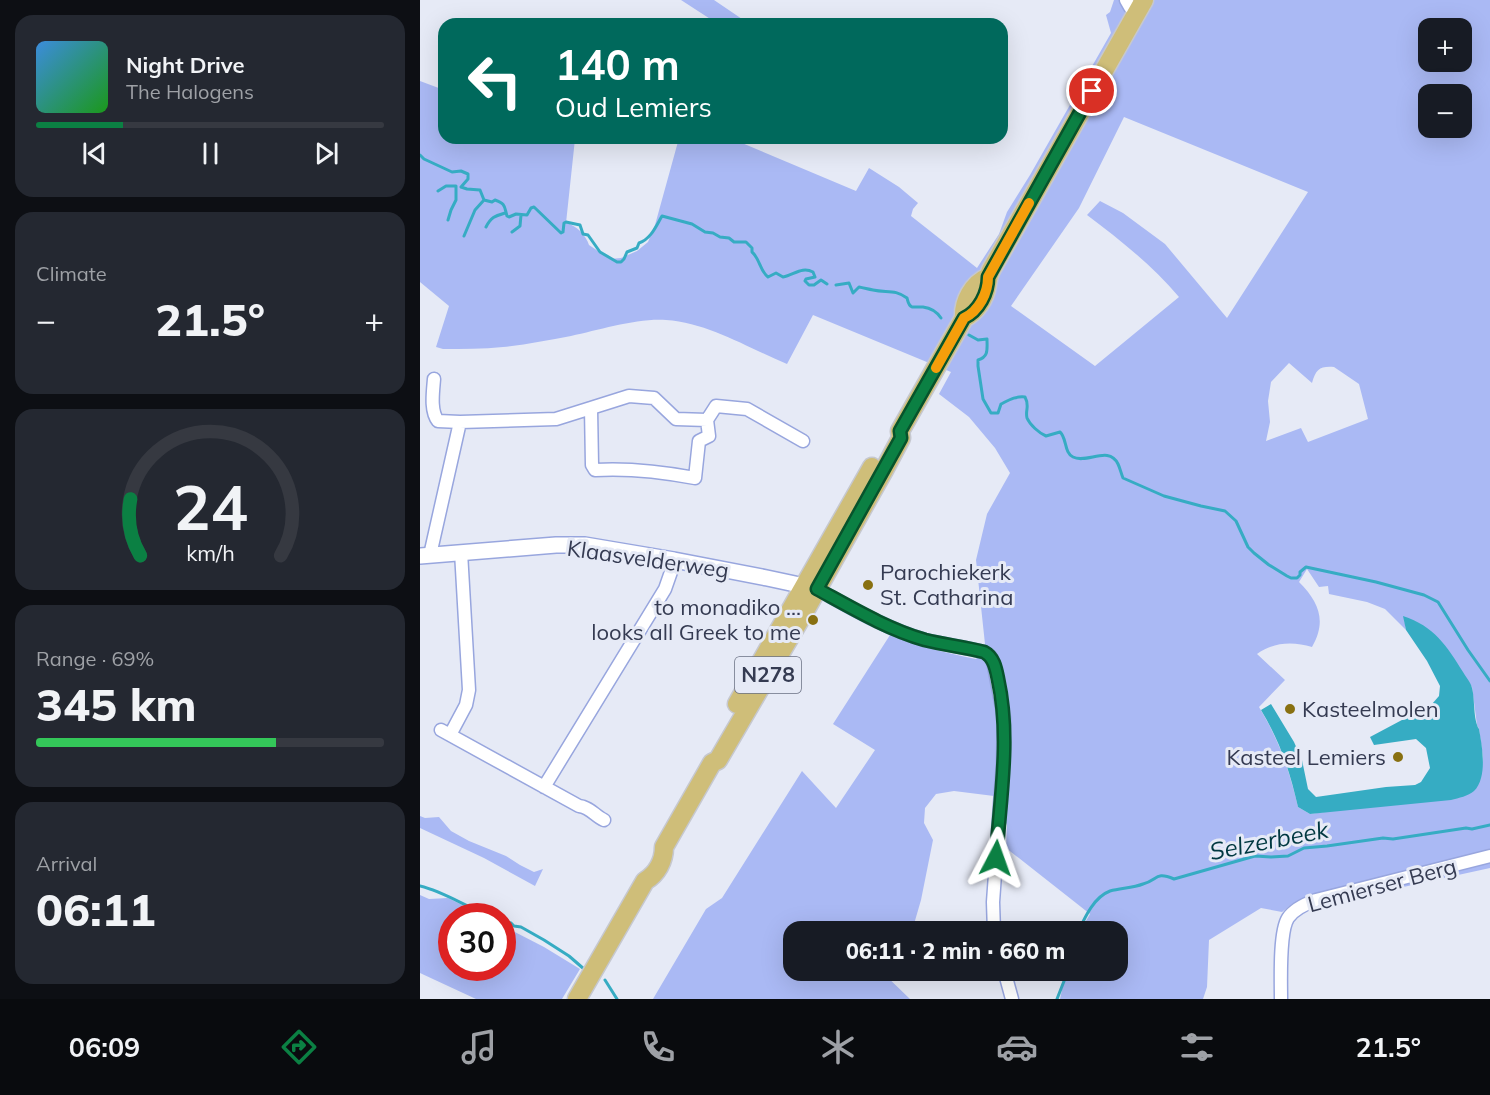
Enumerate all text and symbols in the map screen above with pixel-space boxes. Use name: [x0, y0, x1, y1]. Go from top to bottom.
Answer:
map controls: [1418, 18, 1472, 138]
button: +: [1418, 18, 1472, 72]
text: 140 m: [555, 38, 680, 91]
icon: left: [456, 42, 534, 120]
text: Night Drive: [126, 51, 245, 79]
pin: [1066, 65, 1117, 116]
icon: arrive: [1075, 74, 1108, 107]
text: The Halogens: [126, 79, 254, 104]
button: −: [1418, 84, 1472, 138]
text: Oud Lemiers: [555, 90, 712, 124]
icon: previous: [78, 137, 111, 170]
icon: pause: [194, 137, 227, 170]
icon: next: [310, 137, 343, 170]
text: Climate: [36, 261, 107, 286]
text: 21.5°: [155, 291, 265, 347]
text: −: [36, 299, 56, 340]
text: +: [364, 299, 384, 340]
text: 24: [173, 468, 247, 547]
street label: Klaasvelderweg: [565, 534, 731, 584]
text: km/h: [186, 540, 234, 567]
place label: Parochiekerk St. Catharina: [880, 558, 1013, 611]
marker: Parochiekerk St. Catharina: [861, 578, 875, 592]
place label: to monadiko ... looks all Greek to me: [591, 593, 801, 646]
marker: to monadiko ... looks all Greek to me: [806, 613, 820, 627]
text: Range · 69%: [36, 646, 154, 671]
road number: N278: [735, 657, 801, 693]
text: 345 km: [36, 676, 197, 732]
place label: Kasteelmolen: [1302, 695, 1439, 723]
marker: Kasteelmolen: [1283, 702, 1297, 716]
place label: Kasteel Lemiers: [1226, 743, 1386, 771]
marker: Kasteel Lemiers: [1391, 750, 1405, 764]
water label: Selzerbeek: [1207, 814, 1331, 866]
position arrow: [964, 826, 1028, 890]
text: Arrival: [36, 851, 97, 876]
street label: Lemierser Berg: [1305, 852, 1459, 918]
text: 06:11: [36, 881, 156, 937]
speed limit sign: 30: [438, 903, 516, 981]
text: 06:11 · 2 min · 660 m: [846, 937, 1065, 965]
icon: directions: [278, 1026, 320, 1068]
icon: music: [458, 1026, 500, 1068]
icon: phone: [637, 1026, 679, 1068]
icon: climate: [817, 1026, 859, 1068]
icon: car: [996, 1026, 1038, 1068]
icon: filters: [1176, 1026, 1218, 1068]
text: 06:09: [69, 1030, 140, 1064]
text: 21.5°: [1356, 1030, 1421, 1064]

